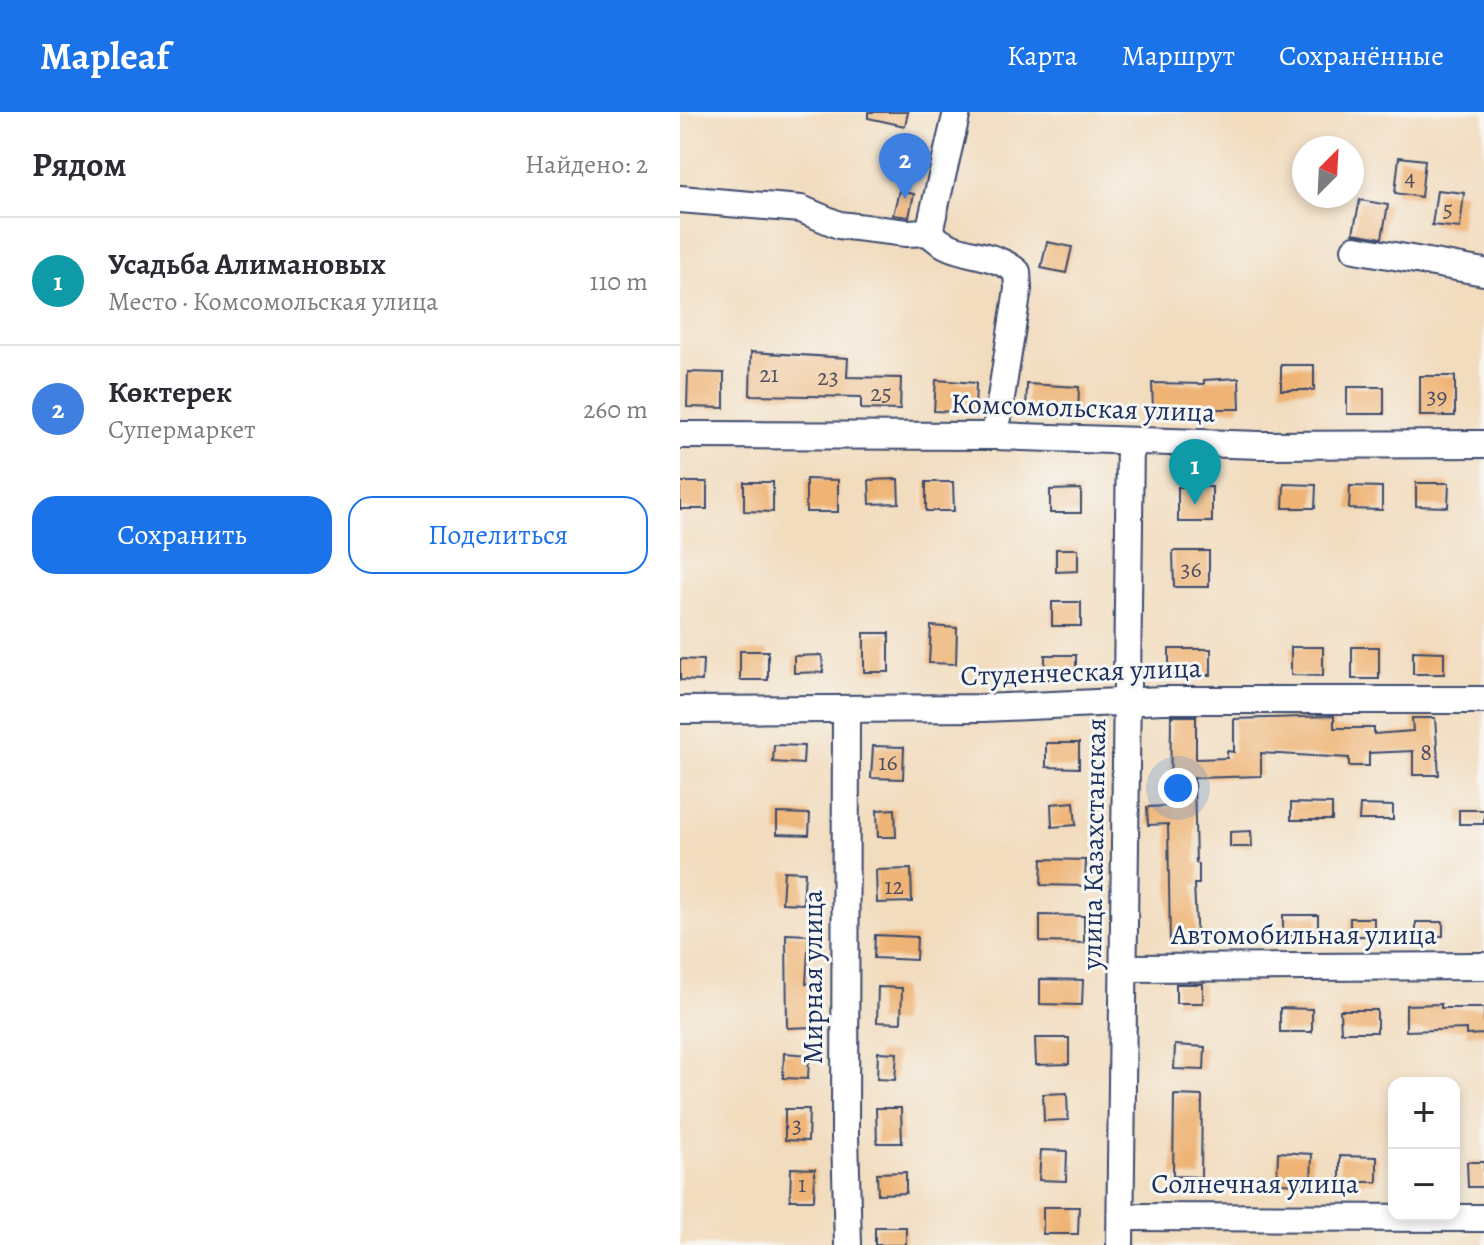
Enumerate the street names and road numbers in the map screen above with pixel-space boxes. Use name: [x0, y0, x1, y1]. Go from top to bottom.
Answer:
street label: Комсомольская улица: [950, 384, 1216, 432]
street label: Студенческая улица: [960, 649, 1202, 695]
street label: улица Казахстанская: [1073, 718, 1115, 971]
street label: Мирная улица: [794, 890, 832, 1064]
street label: Автомобильная улица: [1170, 916, 1437, 954]
street label: Солнечная улица: [1151, 1165, 1359, 1203]

